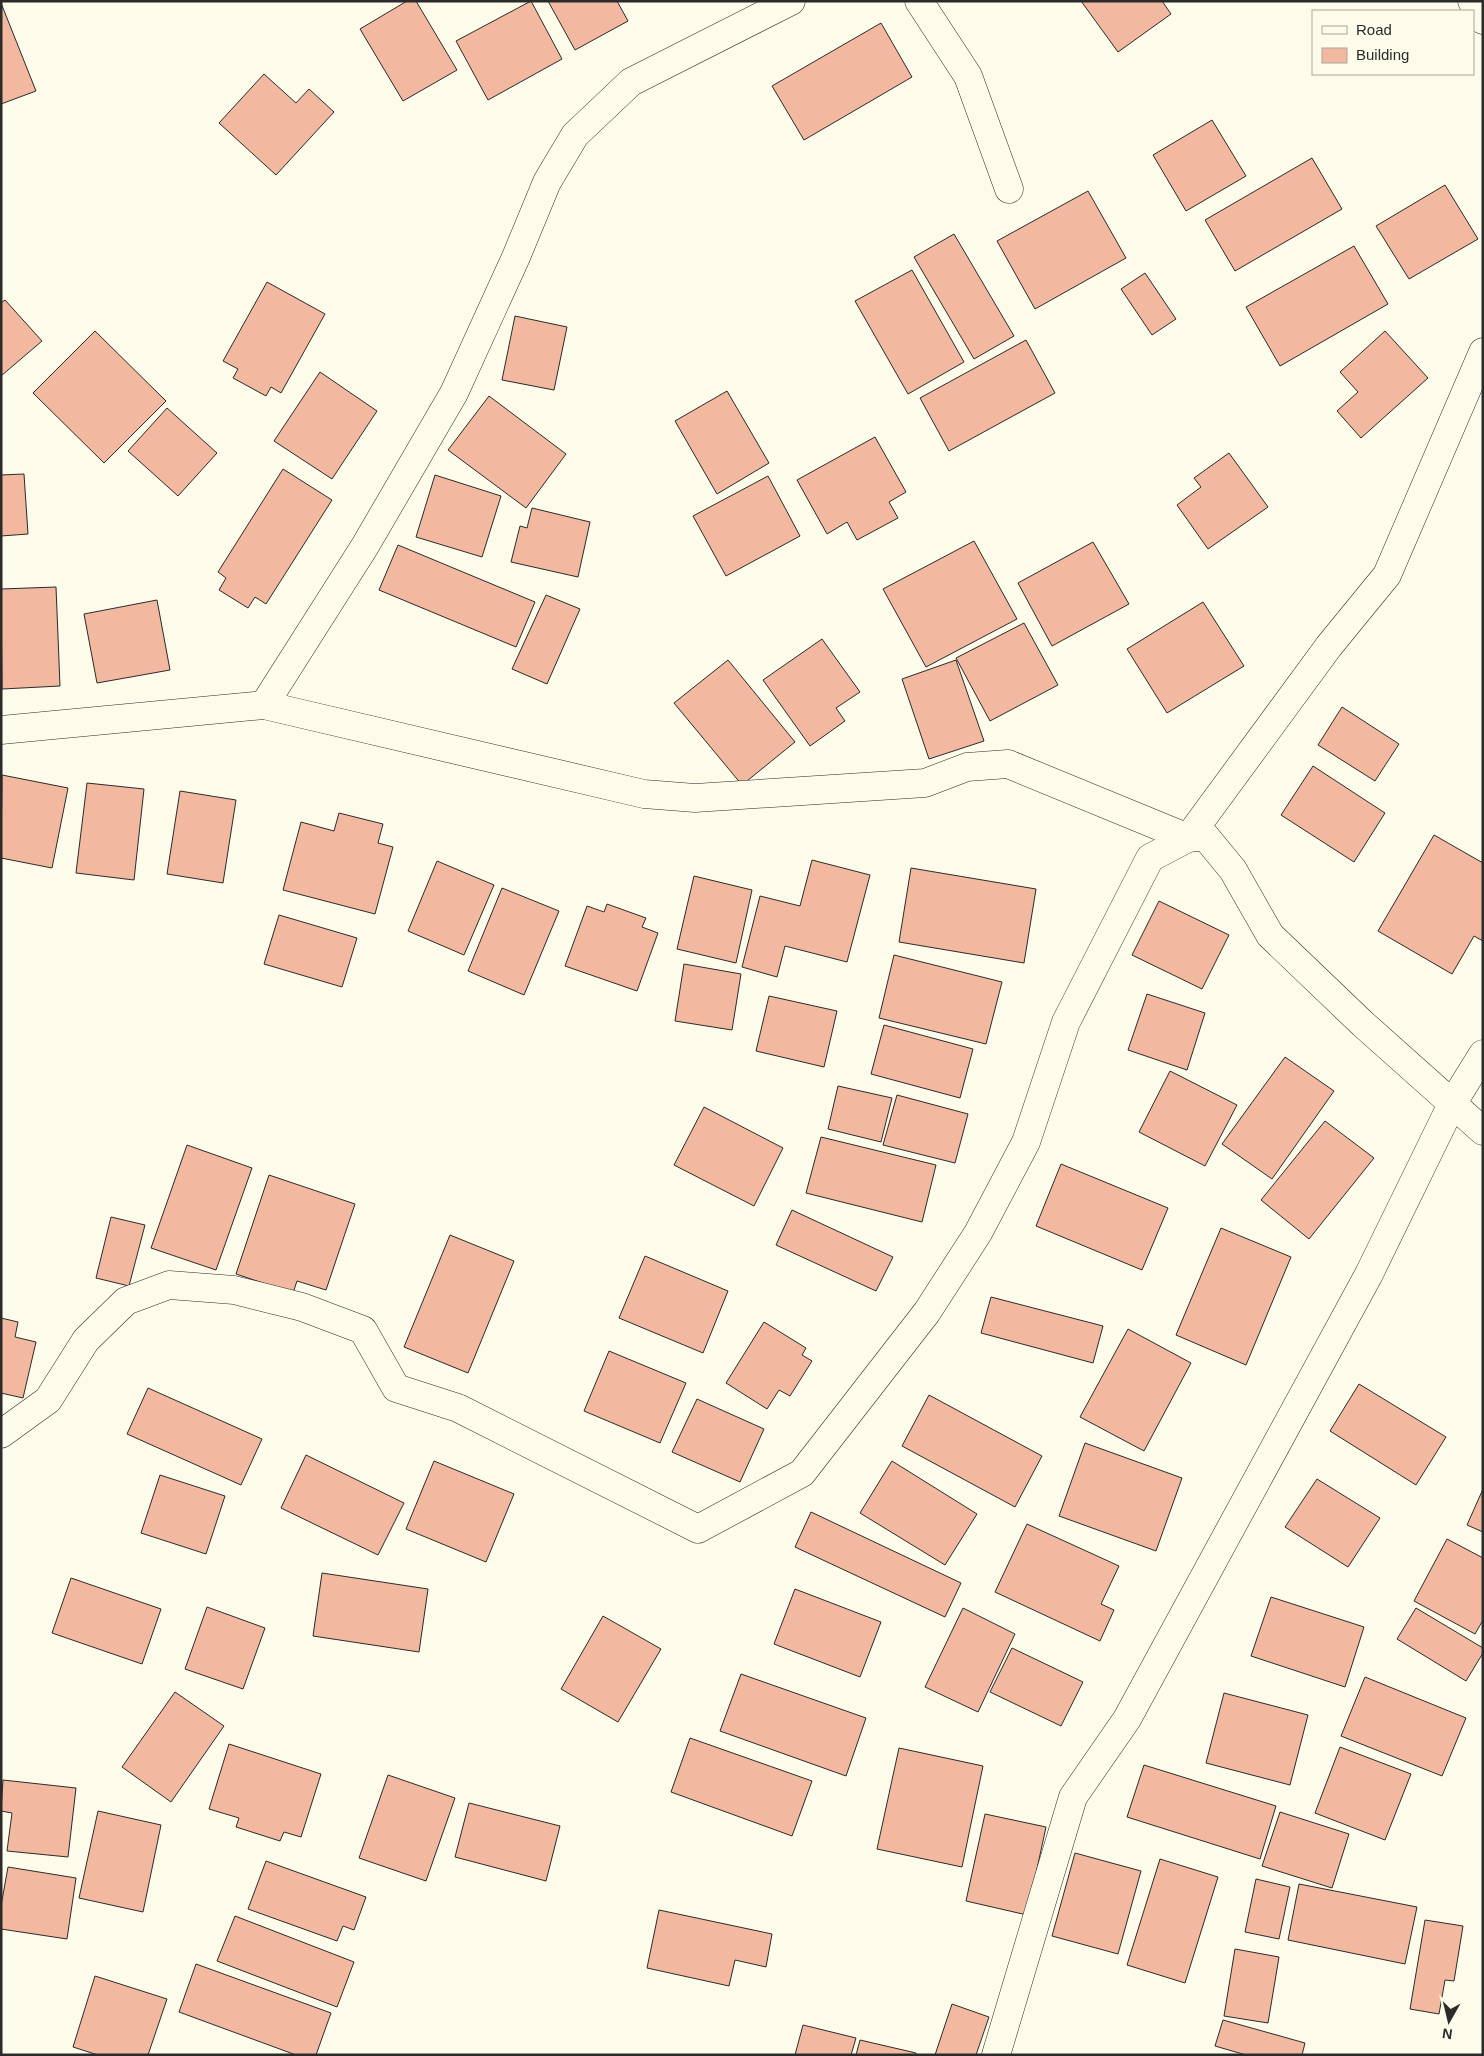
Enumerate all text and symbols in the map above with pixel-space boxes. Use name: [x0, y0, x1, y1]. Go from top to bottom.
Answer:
legend: [1312, 10, 1474, 75]
text: Road: [1356, 21, 1392, 38]
text: Building: [1356, 46, 1409, 63]
north arrow: [1424, 1996, 1474, 2046]
text: N: [1441, 2025, 1453, 2043]

